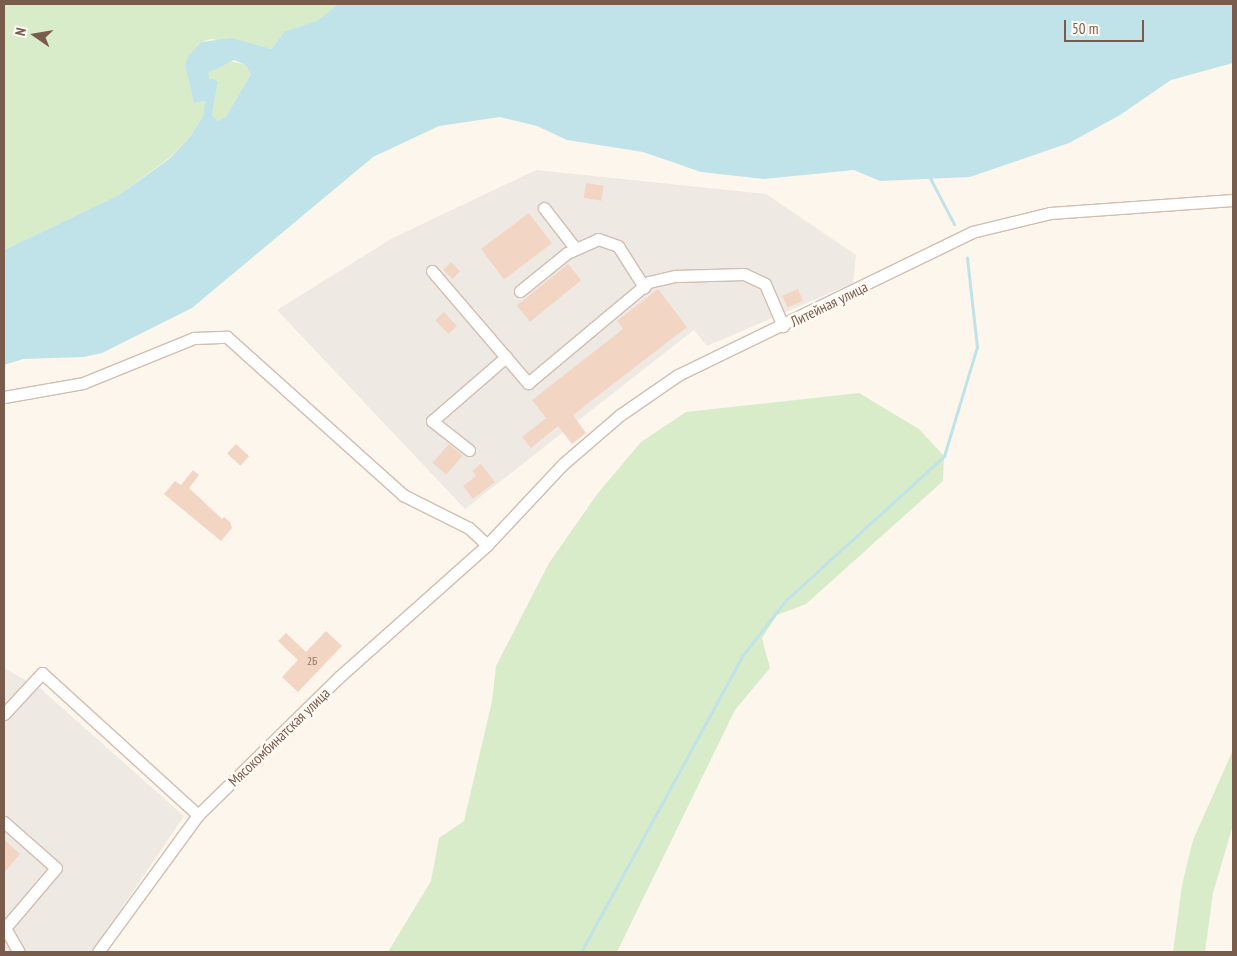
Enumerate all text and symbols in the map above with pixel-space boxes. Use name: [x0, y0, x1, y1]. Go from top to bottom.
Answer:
north arrow: [10, 10, 60, 60]
scale bar: [1067, 10, 1147, 42]
text: 50 m: [1072, 19, 1098, 38]
text: N: [11, 26, 30, 37]
street label: Литейная улица: [787, 278, 871, 330]
house number: 2Б: [307, 654, 317, 668]
street label: Мясокомбинатская улица: [225, 684, 333, 790]

